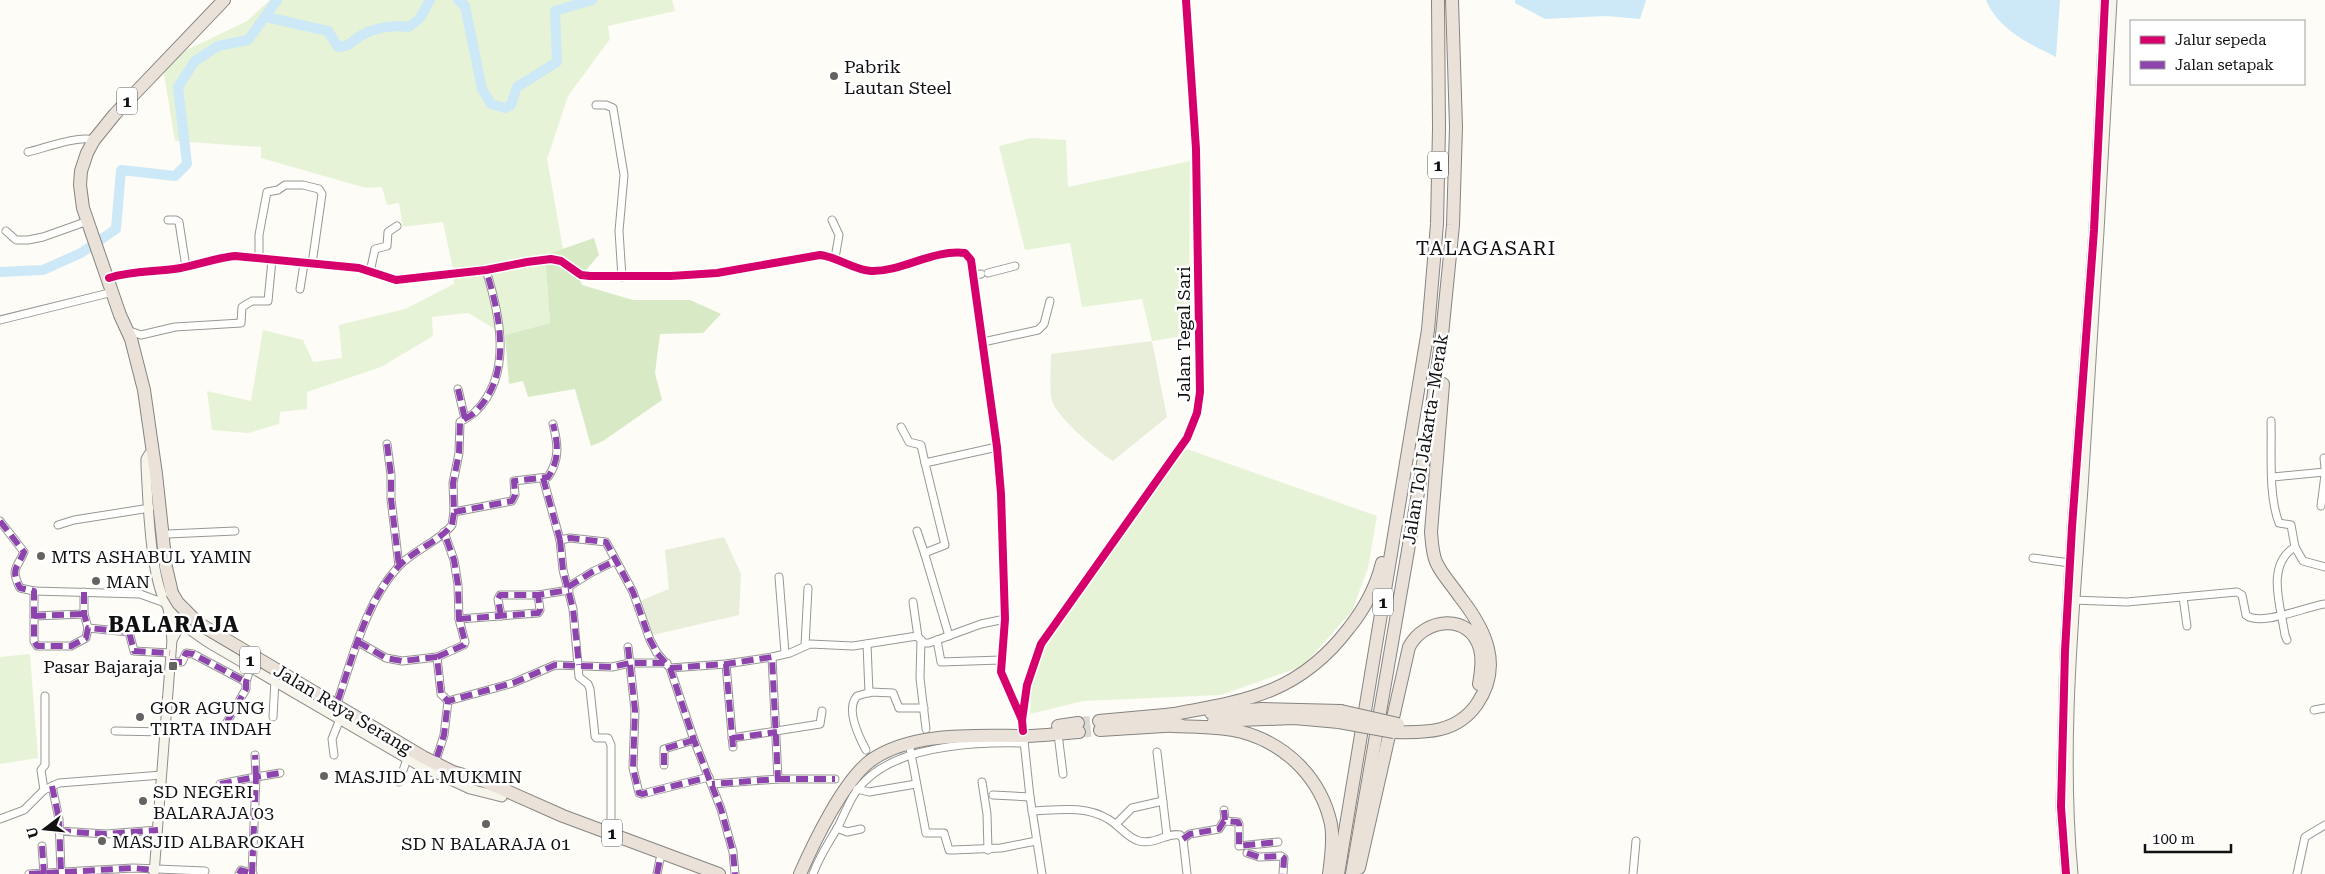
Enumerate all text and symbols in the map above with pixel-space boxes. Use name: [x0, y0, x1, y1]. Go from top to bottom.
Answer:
legend: [2130, 20, 2305, 85]
text: Jalur sepeda: [2175, 31, 2266, 49]
place label: Pabrik Lautan Steel: [844, 56, 952, 98]
text: Jalan setapak: [2175, 56, 2274, 74]
marker: Pabrik Lautan Steel: [828, 70, 840, 82]
road number: 1: [117, 88, 137, 114]
road number: 1: [1428, 152, 1448, 178]
district label: TALAGASARI: [1416, 236, 1556, 260]
street label: Jalan Tegal Sari: [1173, 266, 1194, 402]
street label: Jalan Tol Jakarta–Merak: [1398, 332, 1452, 546]
place label: MTS ASHABUL YAMIN: [51, 546, 252, 567]
marker: MTS ASHABUL YAMIN: [35, 550, 47, 562]
place label: MAN: [106, 571, 150, 592]
marker: MAN: [90, 575, 102, 587]
road number: 1: [1373, 588, 1393, 616]
district label: BALARAJA: [108, 612, 240, 637]
road number: 1: [240, 646, 260, 674]
place label: Pasar Bajaraja: [43, 656, 163, 677]
street label: Jalan Raya Serang: [270, 659, 417, 759]
marker: Pasar Bajaraja: [167, 660, 179, 672]
place label: GOR AGUNG TIRTA INDAH: [150, 697, 272, 739]
marker: GOR AGUNG TIRTA INDAH: [134, 711, 146, 723]
place label: MASJID AL MUKMIN: [334, 766, 522, 787]
marker: MASJID AL MUKMIN: [318, 770, 330, 782]
place label: SD NEGERI BALARAJA 03: [153, 781, 274, 823]
marker: SD NEGERI BALARAJA 03: [137, 795, 149, 807]
north arrow: [20, 804, 70, 854]
marker: SD N BALARAJA 01: [480, 818, 492, 830]
road number: 1: [602, 820, 622, 846]
scale bar: [2145, 822, 2231, 854]
text: U: [23, 825, 42, 840]
text: 100 m: [2152, 830, 2195, 848]
place label: MASJID ALBAROKAH: [112, 831, 305, 852]
place label: SD N BALARAJA 01: [401, 833, 571, 854]
marker: MASJID ALBAROKAH: [96, 835, 108, 847]

